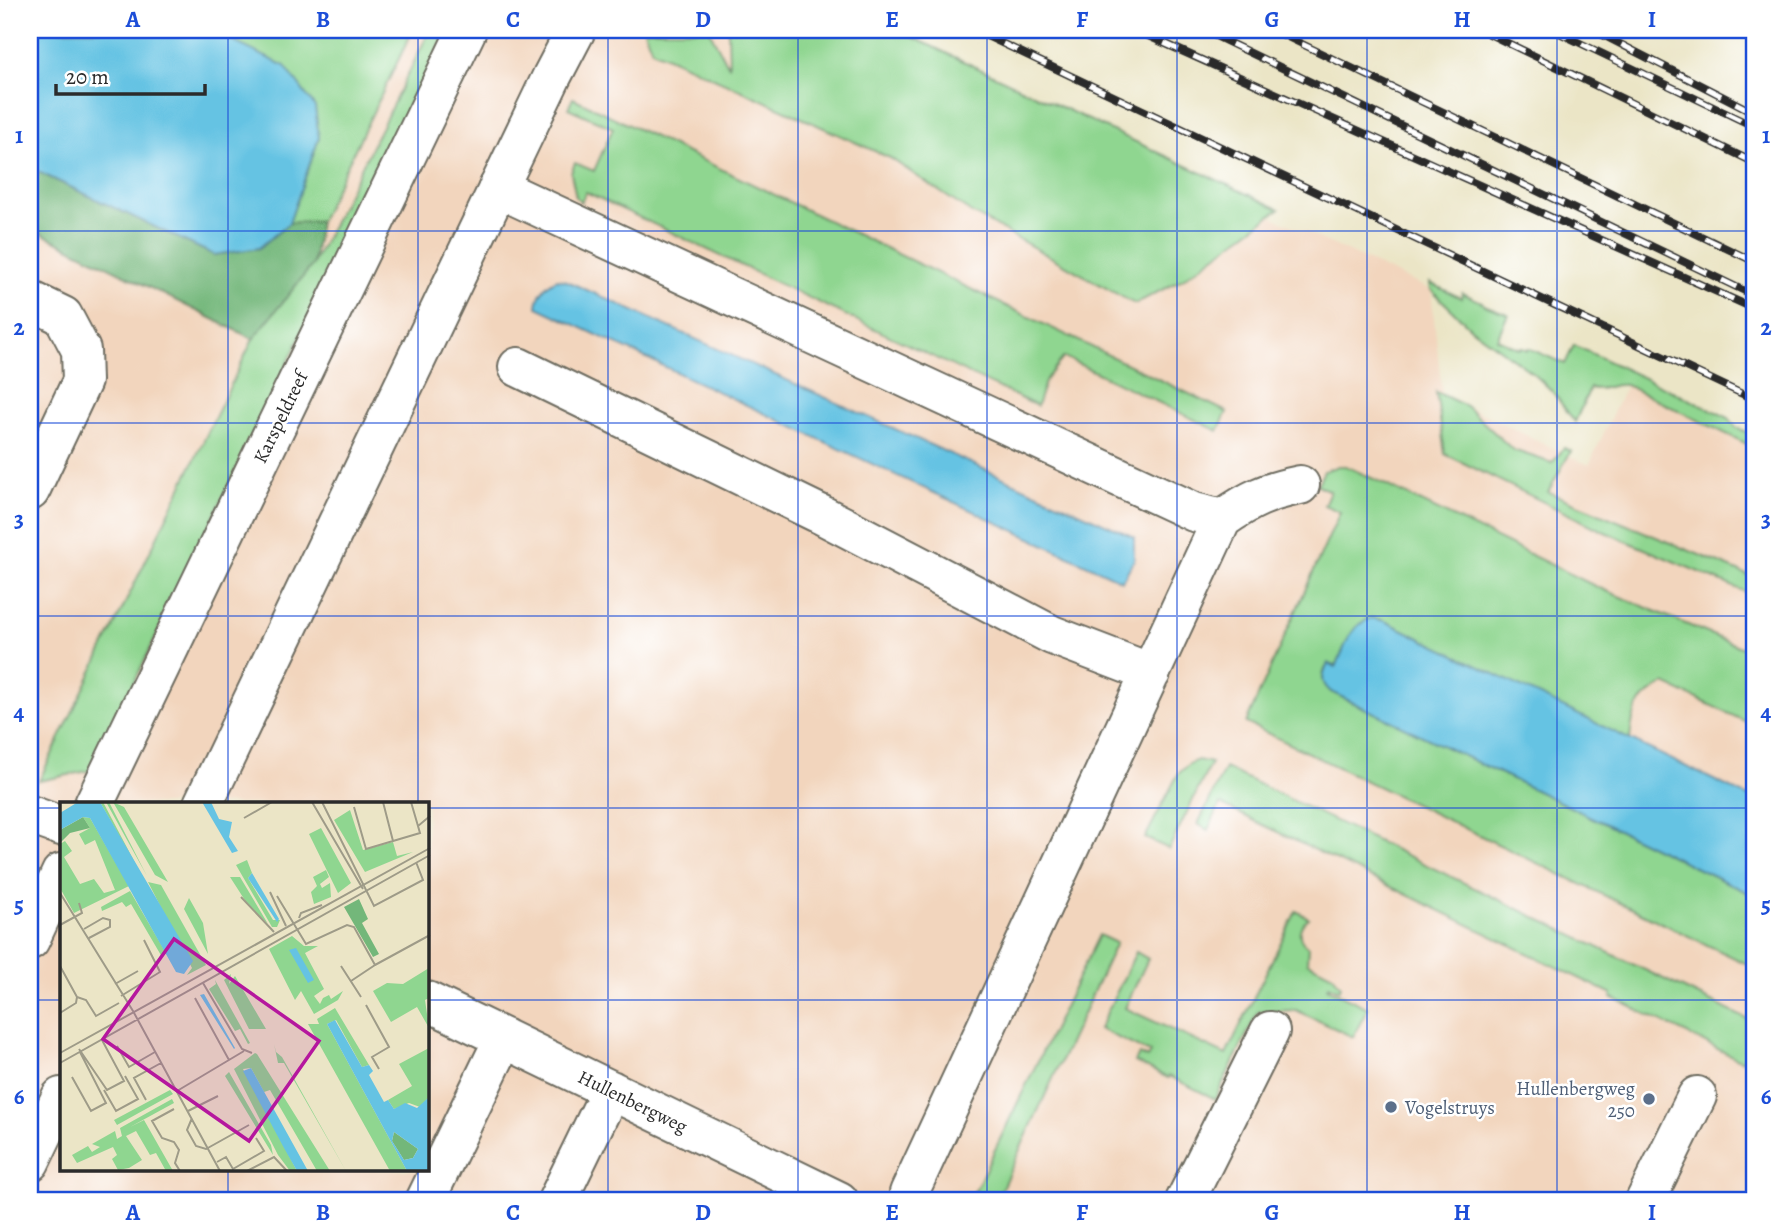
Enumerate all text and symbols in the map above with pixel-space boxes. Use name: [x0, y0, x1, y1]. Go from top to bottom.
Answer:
text: A: [125, 4, 141, 35]
text: B: [316, 4, 330, 35]
text: C: [506, 4, 520, 35]
text: D: [695, 4, 711, 35]
text: E: [885, 4, 899, 35]
text: F: [1076, 4, 1089, 35]
text: G: [1264, 4, 1280, 35]
text: H: [1453, 4, 1471, 35]
text: I: [1648, 4, 1656, 35]
scale bar: [56, 52, 205, 96]
text: 20 m: [66, 63, 109, 91]
text: 1: [15, 120, 23, 151]
text: 1: [1762, 120, 1770, 151]
text: 2: [13, 312, 25, 343]
text: 2: [1760, 312, 1772, 343]
street label: Karspeldreef: [247, 365, 316, 468]
text: 3: [14, 504, 24, 535]
text: 3: [1761, 504, 1771, 535]
text: 4: [14, 697, 25, 728]
text: 4: [1761, 697, 1772, 728]
inset map: [60, 802, 429, 1172]
text: 5: [14, 889, 24, 920]
text: 5: [1761, 889, 1771, 920]
street label: Hullenbergweg: [574, 1064, 692, 1140]
place label: Hullenbergweg 250: [1516, 1076, 1635, 1124]
text: 6: [14, 1081, 25, 1112]
text: 6: [1761, 1081, 1772, 1112]
marker: Hullenbergweg 250: [1641, 1091, 1657, 1107]
place label: Vogelstruys: [1404, 1095, 1495, 1121]
marker: Vogelstruys: [1383, 1099, 1399, 1115]
text: A: [125, 1197, 141, 1228]
text: B: [316, 1197, 330, 1228]
text: C: [506, 1197, 520, 1228]
text: D: [695, 1197, 711, 1228]
text: E: [885, 1197, 899, 1228]
text: F: [1076, 1197, 1089, 1228]
text: G: [1264, 1197, 1280, 1228]
text: H: [1453, 1197, 1471, 1228]
text: I: [1648, 1197, 1656, 1228]

